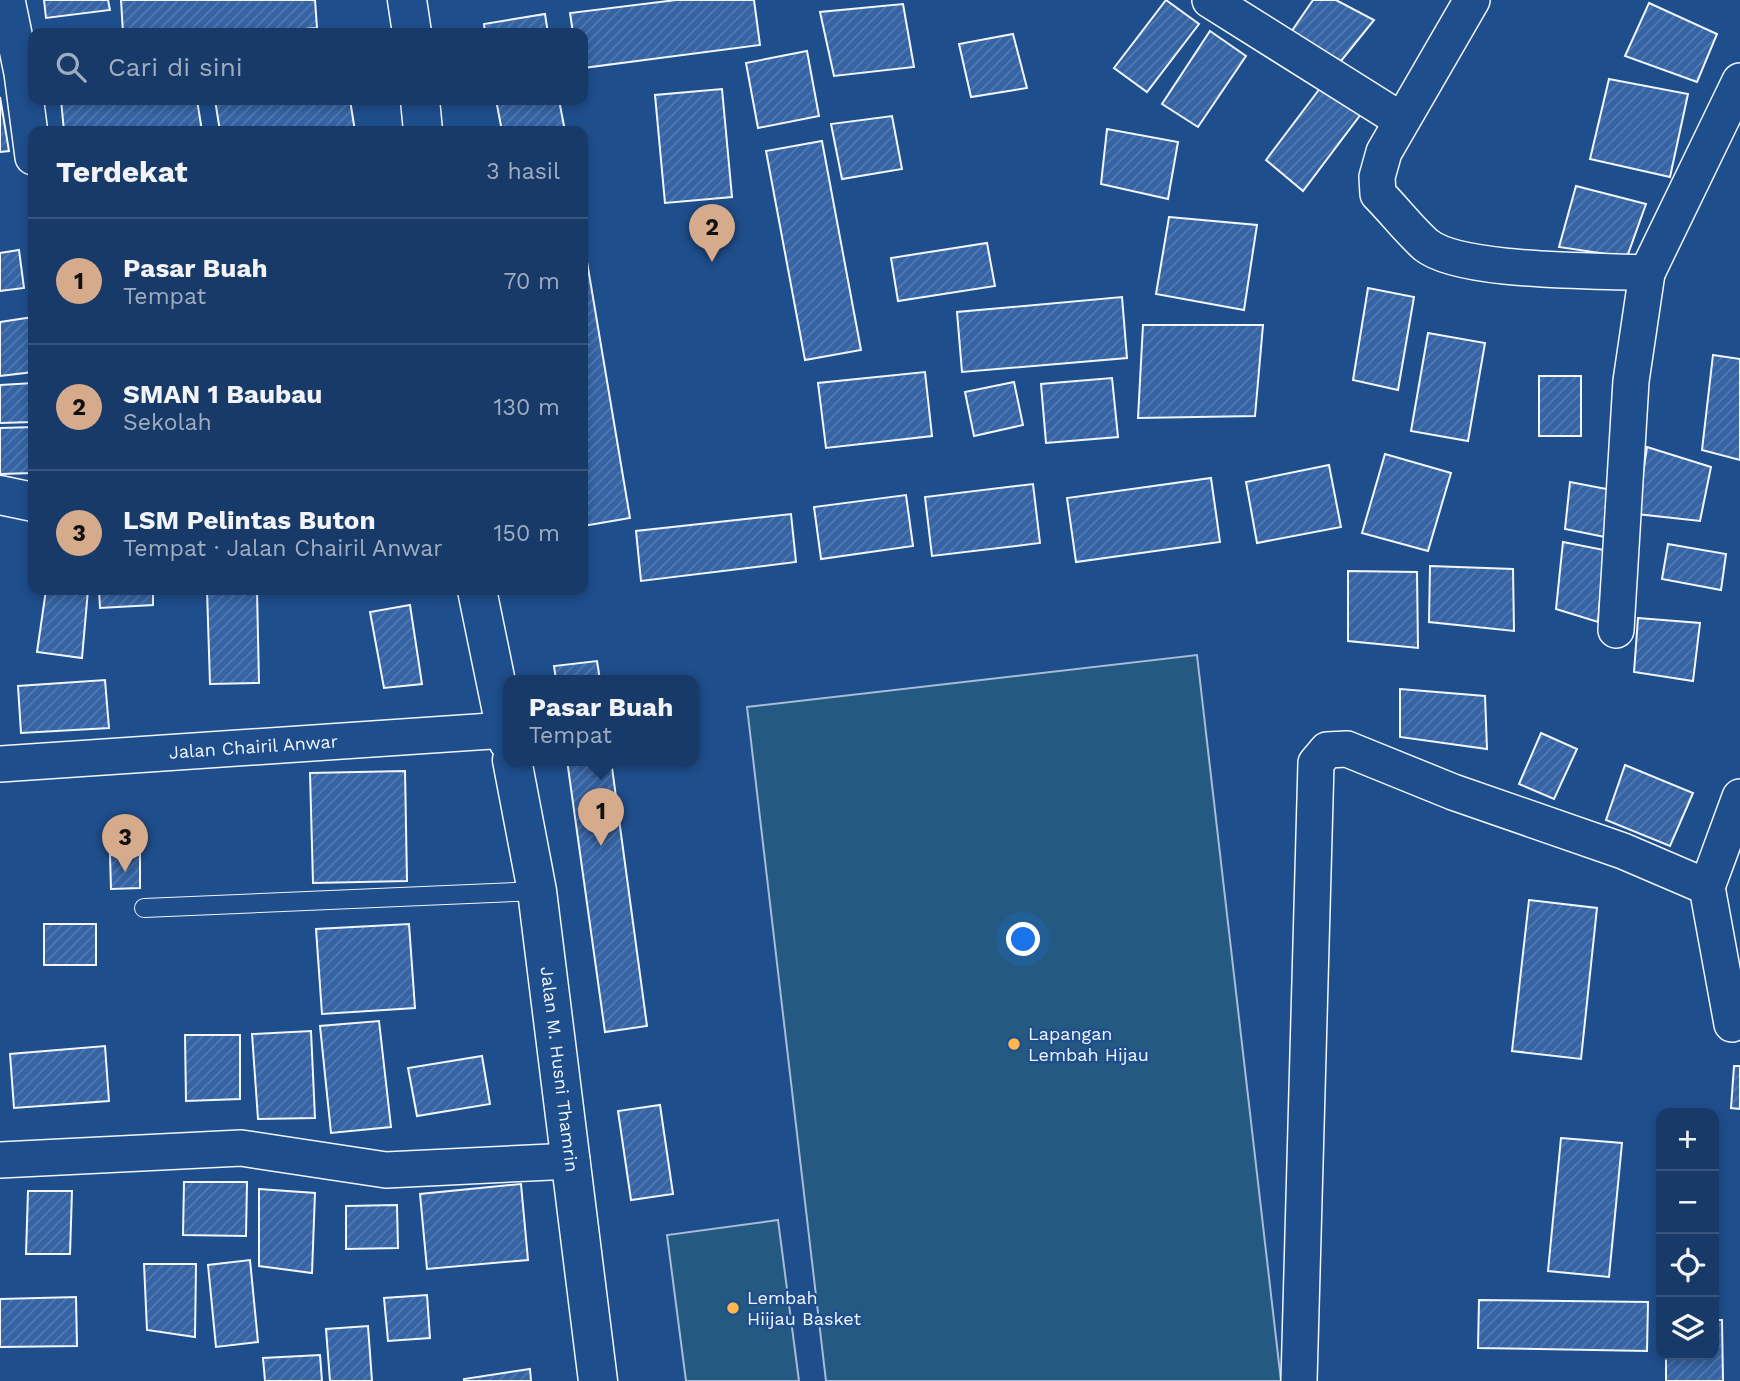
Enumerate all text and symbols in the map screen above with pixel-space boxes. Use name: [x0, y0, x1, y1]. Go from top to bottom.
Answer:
search box: [28, 28, 588, 105]
icon: search: [52, 48, 90, 86]
text: Cari di sini: [108, 52, 243, 82]
text: Terdekat: [56, 154, 188, 189]
text: 3 hasil: [486, 158, 560, 185]
pin: 2: [689, 204, 735, 262]
text: Pasar Buah: [123, 253, 268, 283]
text: 1: [74, 268, 84, 295]
text: 70 m: [503, 268, 560, 295]
text: Tempat: [123, 283, 206, 310]
text: SMAN 1 Baubau: [123, 379, 322, 409]
text: 2: [72, 394, 86, 421]
text: 130 m: [494, 394, 560, 421]
text: Sekolah: [123, 409, 212, 436]
text: LSM Pelintas Buton: [123, 505, 376, 535]
text: 3: [72, 520, 86, 547]
text: 150 m: [494, 520, 560, 547]
text: Tempat · Jalan Chairil Anwar: [123, 535, 443, 562]
popup: [503, 675, 699, 766]
text: Pasar Buah: [529, 692, 673, 722]
text: Tempat: [529, 722, 612, 749]
street label: Jalan Chairil Anwar: [168, 730, 339, 763]
pin: 1: [578, 788, 624, 846]
pin: 3: [102, 814, 148, 872]
your location: [1006, 922, 1040, 956]
street label: Jalan M. Husni Thamrin: [536, 965, 583, 1173]
place label: Lapangan Lembah Hijau: [1028, 1023, 1149, 1065]
marker: Lapangan Lembah Hijau: [1006, 1036, 1022, 1052]
map controls: [1656, 1108, 1719, 1360]
button: +: [1656, 1108, 1719, 1171]
button: −: [1656, 1171, 1719, 1234]
button: locate: [1656, 1234, 1719, 1297]
place label: Lembah Hiijau Basket: [747, 1287, 861, 1329]
button: layers: [1656, 1297, 1719, 1360]
marker: Lembah Hiijau Basket: [725, 1300, 741, 1316]

